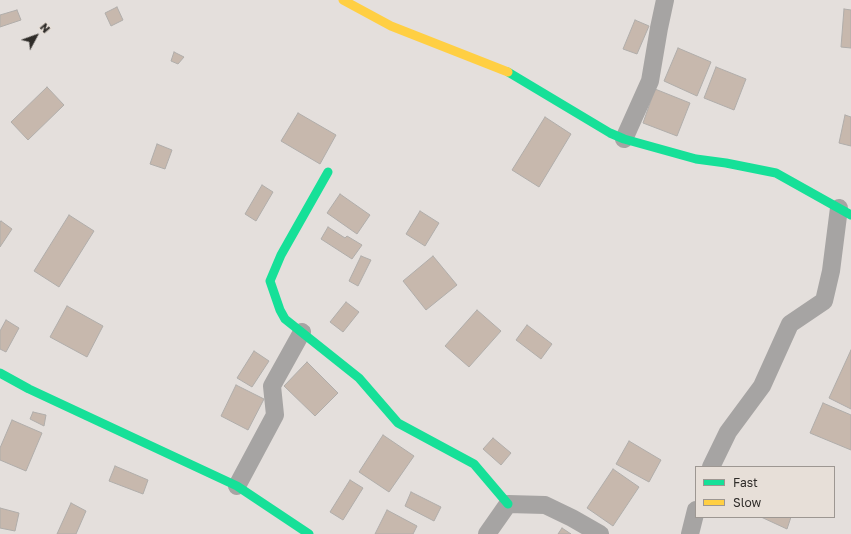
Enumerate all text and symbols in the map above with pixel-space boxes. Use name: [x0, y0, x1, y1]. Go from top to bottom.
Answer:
north arrow: [16, 16, 56, 56]
text: N: [38, 20, 53, 35]
legend: [695, 466, 835, 518]
text: Fast: [733, 475, 758, 490]
text: Slow: [733, 495, 761, 510]

